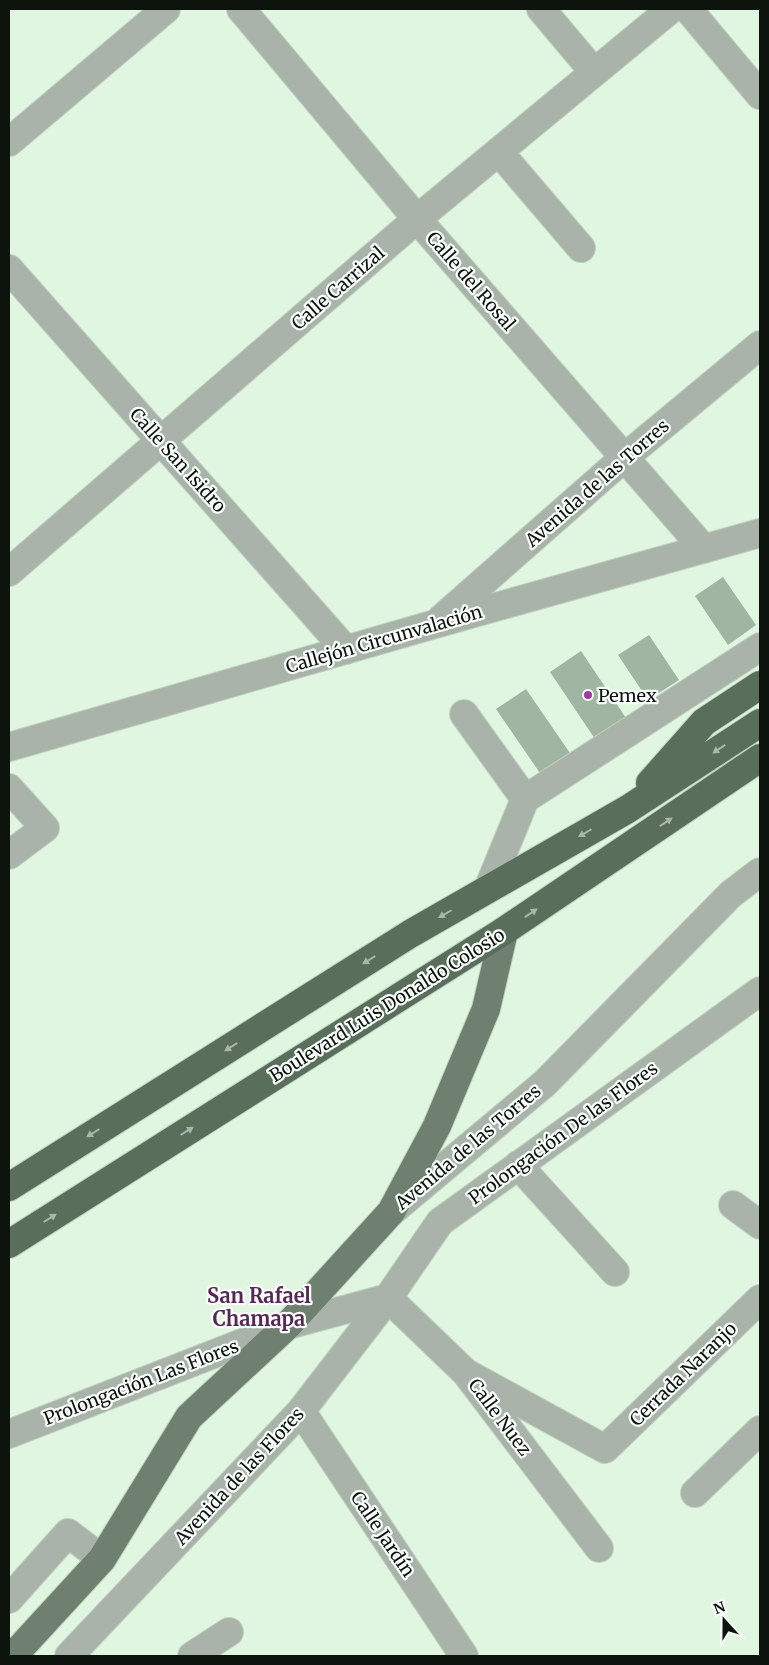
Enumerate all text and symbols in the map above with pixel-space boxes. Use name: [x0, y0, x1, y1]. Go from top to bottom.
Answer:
street label: Calle del Rosal: [422, 227, 521, 336]
street label: Calle Carrizal: [287, 241, 390, 335]
street label: Calle San Isidro: [125, 403, 231, 517]
street label: Avenida de las Torres: [520, 414, 674, 552]
street label: Callejón Circunvalación: [283, 600, 485, 678]
place label: Pemex: [598, 684, 657, 707]
marker: Pemex: [582, 689, 594, 701]
one-way arrow: [713, 745, 726, 754]
one-way arrow: [659, 817, 673, 827]
one-way arrow: [578, 829, 593, 837]
one-way arrow: [524, 908, 538, 918]
one-way arrow: [437, 910, 452, 918]
street label: Boulevard Luis Donaldo Colosio: [265, 923, 509, 1087]
one-way arrow: [362, 955, 375, 965]
one-way arrow: [224, 1042, 238, 1051]
street label: Prolongación De las Flores: [464, 1057, 662, 1209]
street label: Avenida de las Torres: [390, 1079, 546, 1215]
one-way arrow: [181, 1127, 194, 1136]
one-way arrow: [87, 1128, 100, 1138]
one-way arrow: [43, 1214, 57, 1223]
district label: San Rafael Chamapa: [207, 1283, 311, 1331]
street label: Cerrada Naranjo: [625, 1317, 741, 1431]
street label: Prolongación Las Flores: [40, 1334, 242, 1430]
street label: Calle Nuez: [464, 1374, 537, 1460]
street label: Avenida de las Flores: [169, 1402, 309, 1550]
street label: Calle Jardín: [346, 1487, 420, 1581]
north arrow: [699, 1595, 749, 1645]
text: N: [711, 1597, 728, 1618]

